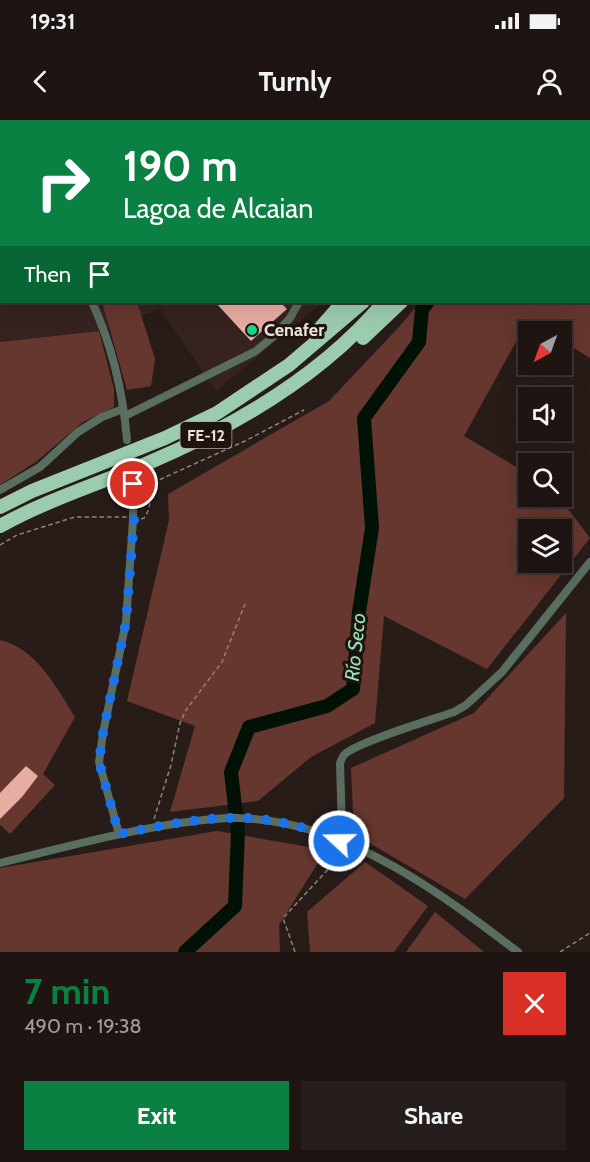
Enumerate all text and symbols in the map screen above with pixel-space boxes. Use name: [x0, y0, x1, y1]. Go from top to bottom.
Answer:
text: 19:31: [30, 8, 75, 35]
icon: back: [24, 65, 57, 98]
text: Turnly: [259, 65, 331, 98]
icon: person: [533, 65, 566, 98]
text: 190 m: [123, 140, 238, 192]
icon: right: [24, 144, 102, 222]
text: Lagoa de Alcaian: [123, 192, 313, 225]
icon: arrive: [83, 258, 116, 291]
text: Then: [24, 261, 71, 288]
place label: Cenafer: [264, 319, 324, 341]
north arrow: [518, 321, 572, 375]
map controls: [518, 321, 572, 573]
marker: Cenafer: [245, 323, 259, 337]
button: sound: [518, 387, 572, 441]
road number: FE-12: [180, 422, 232, 448]
button: search: [518, 453, 572, 507]
pin: [107, 458, 158, 509]
icon: arrive: [116, 467, 149, 500]
button: layers: [518, 519, 572, 573]
water label: Río Seco: [339, 612, 371, 682]
position arrow: [307, 809, 371, 873]
text: 7 min: [24, 969, 110, 1013]
button: close: [503, 972, 566, 1035]
text: 490 m · 19:38: [24, 1014, 142, 1038]
button: Exit: [24, 1081, 289, 1150]
button: Share: [301, 1081, 566, 1150]

